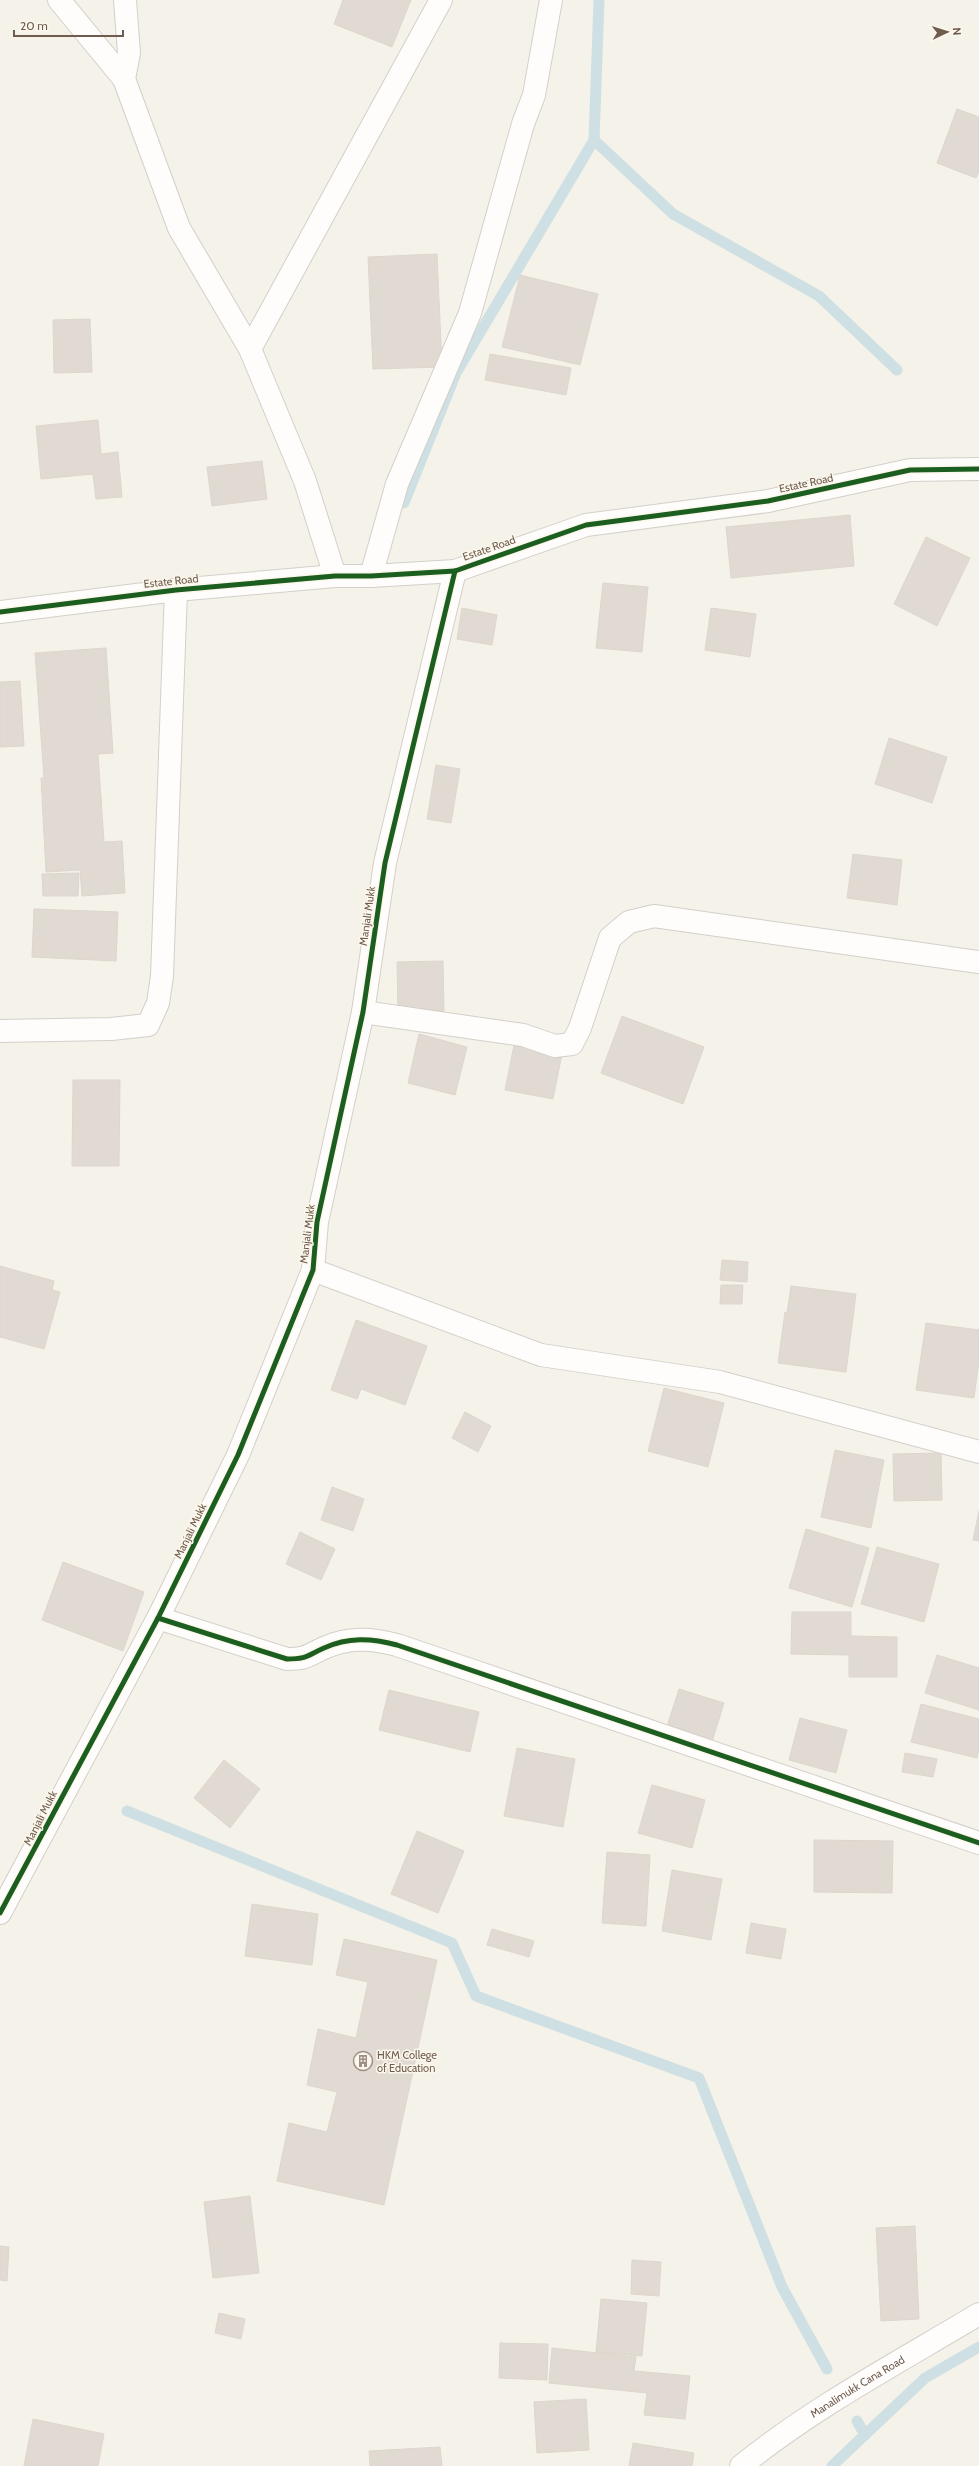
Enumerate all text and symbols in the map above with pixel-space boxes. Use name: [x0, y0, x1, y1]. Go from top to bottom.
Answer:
scale bar: [14, 12, 123, 38]
north arrow: [927, 12, 967, 52]
text: 20 m: [20, 18, 48, 33]
text: N: [950, 27, 964, 36]
street label: Estate Road: [778, 470, 834, 496]
street label: Estate Road: [461, 532, 517, 564]
street label: Estate Road: [143, 571, 199, 591]
street label: Manjali Mukk: [356, 885, 378, 947]
street label: Manjali Mukk: [296, 1203, 318, 1264]
street label: Manjali Mukk: [171, 1501, 209, 1561]
street label: Manjali Mukk: [20, 1788, 60, 1848]
place label: HKM College of Education: [377, 2048, 437, 2075]
building icon: HKM College of Education: [352, 2050, 374, 2072]
street label: Manalimukk Cana Road: [807, 2352, 907, 2421]

